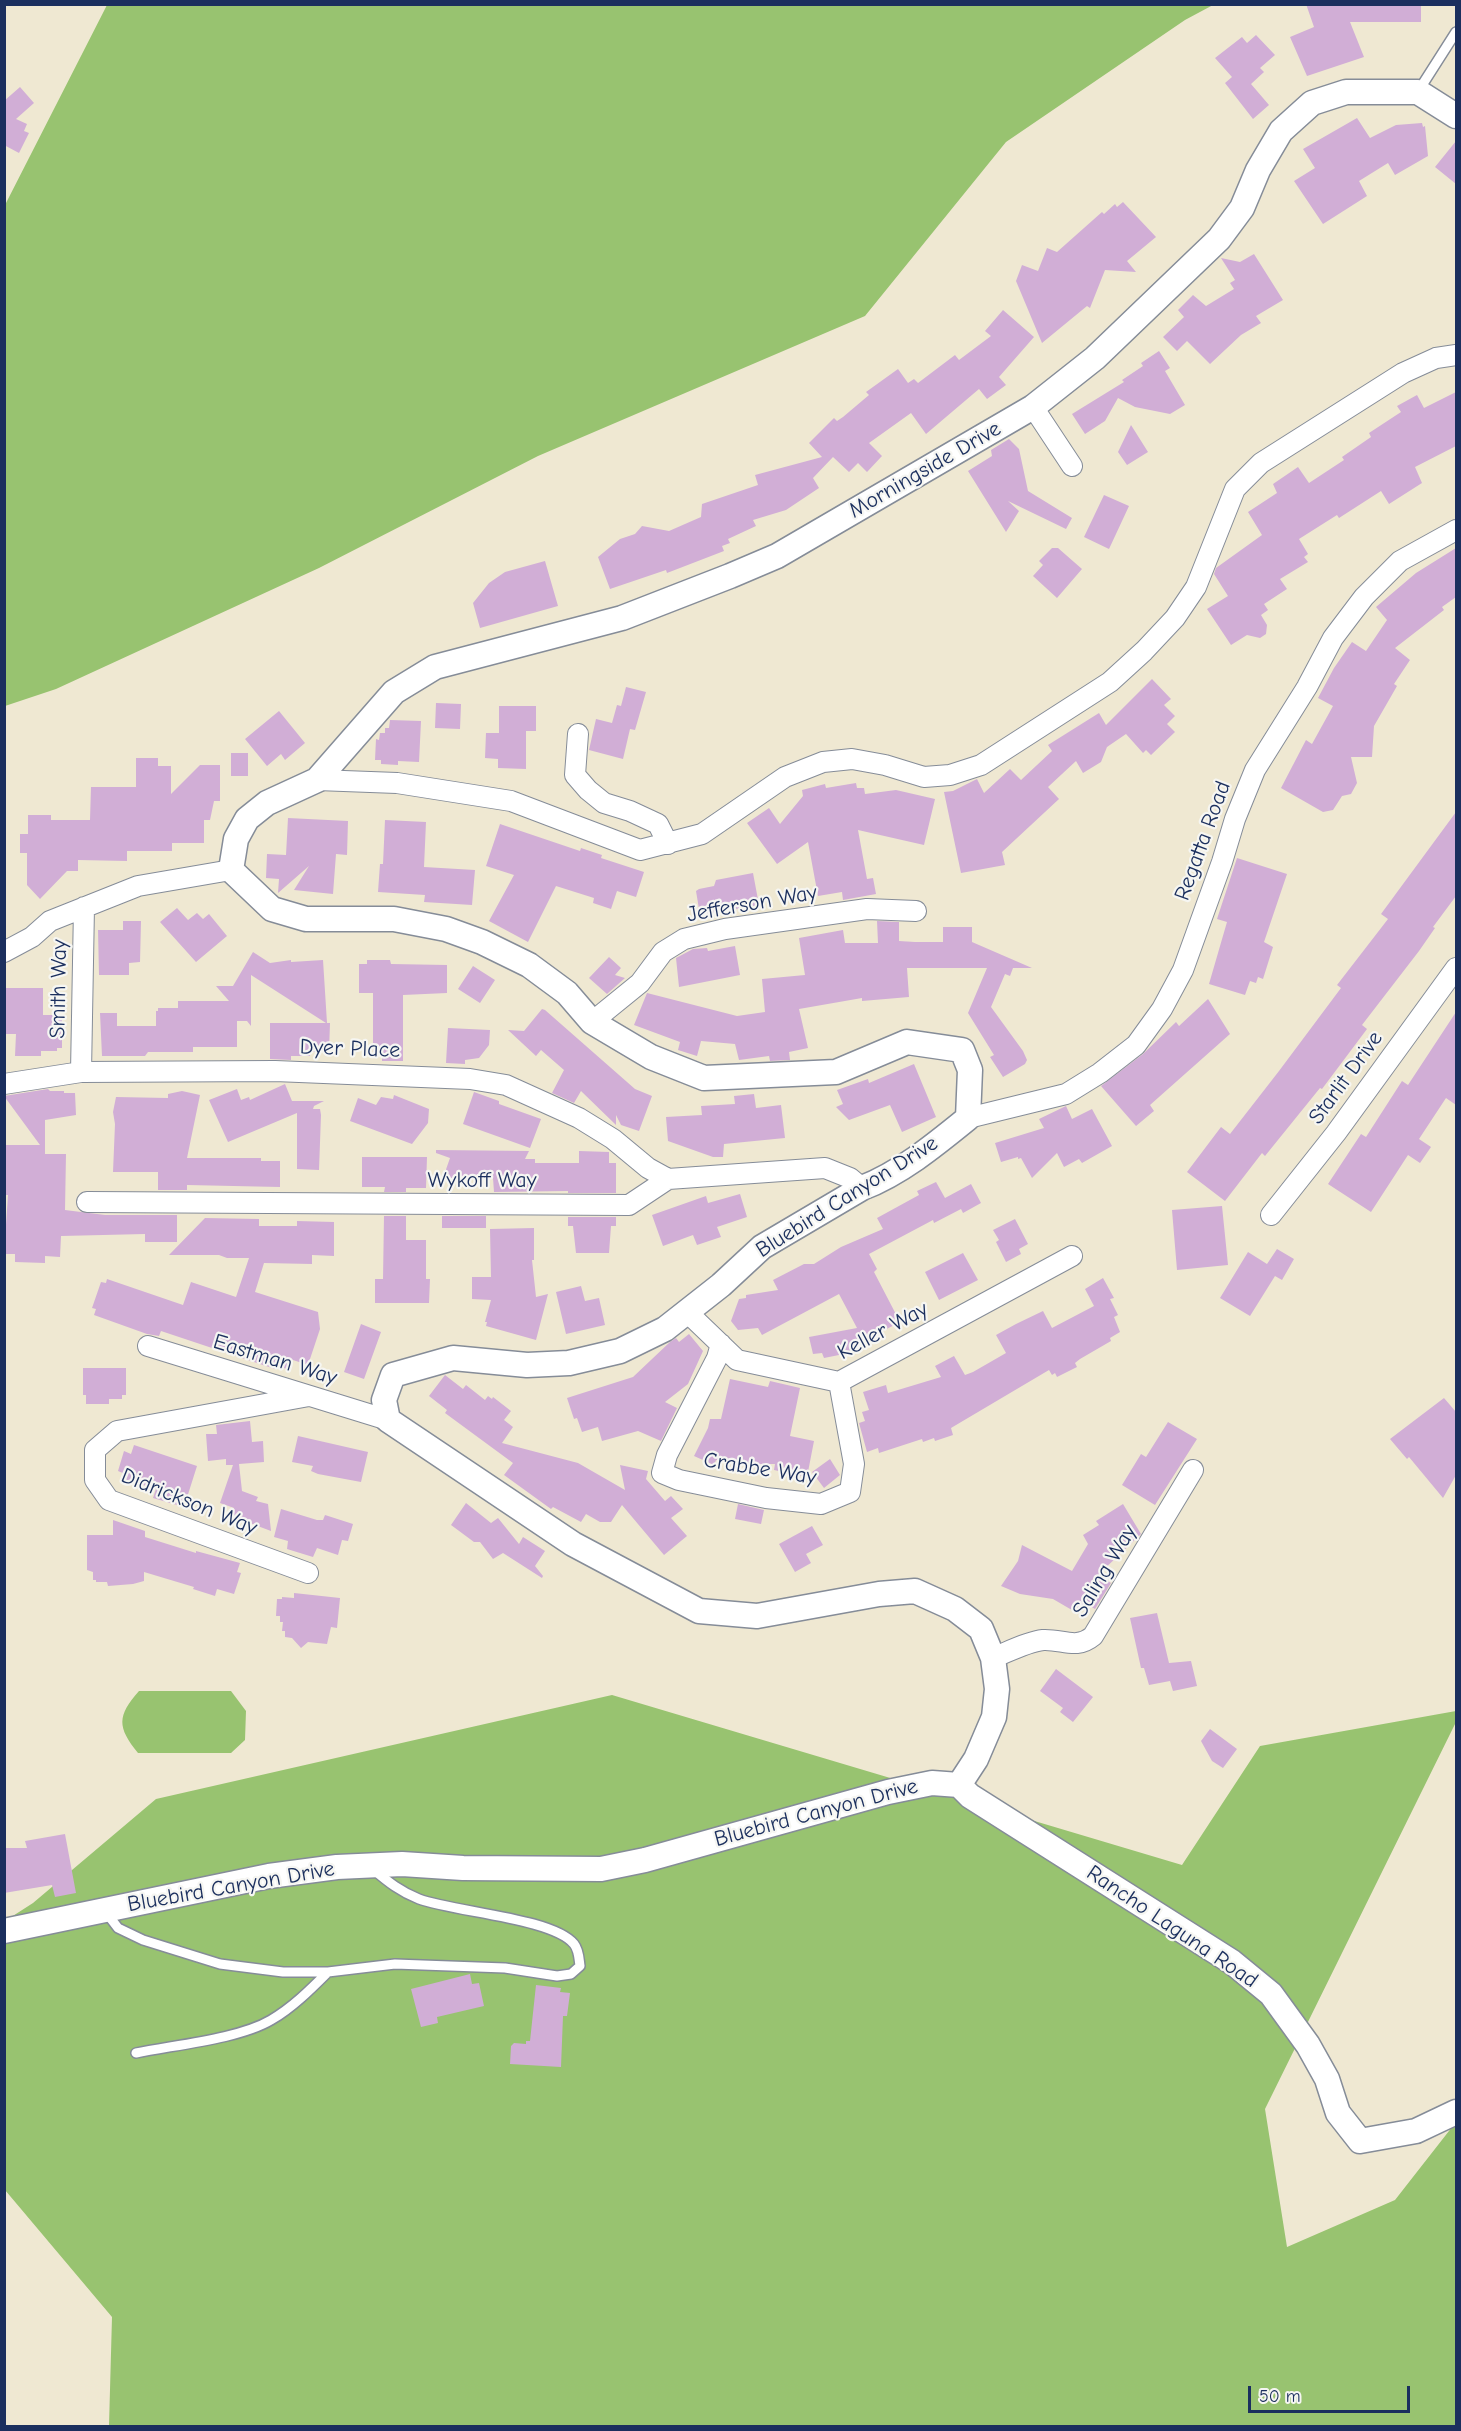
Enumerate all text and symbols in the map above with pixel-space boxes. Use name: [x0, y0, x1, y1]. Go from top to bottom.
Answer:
street label: Morningside Drive: [844, 416, 1006, 524]
street label: Regatta Road: [1169, 778, 1237, 904]
street label: Jefferson Way: [685, 880, 819, 928]
street label: Smith Way: [45, 939, 73, 1039]
street label: Starlit Drive: [1303, 1026, 1389, 1130]
street label: Dyer Place: [299, 1034, 401, 1064]
street label: Bluebird Canyon Drive: [751, 1130, 943, 1264]
street label: Wykoff Way: [427, 1168, 537, 1194]
street label: Keller Way: [833, 1296, 933, 1366]
street label: Eastman Way: [210, 1329, 340, 1391]
street label: Crabbe Way: [702, 1447, 818, 1491]
street label: Didrickson Way: [117, 1463, 261, 1541]
street label: Saling Way: [1067, 1520, 1143, 1622]
street label: Bluebird Canyon Drive: [711, 1773, 921, 1853]
street label: Bluebird Canyon Drive: [126, 1856, 336, 1918]
street label: Rancho Laguna Road: [1081, 1860, 1263, 1994]
scale bar: [1251, 2374, 1413, 2412]
text: 50 m: [1259, 2386, 1301, 2407]

